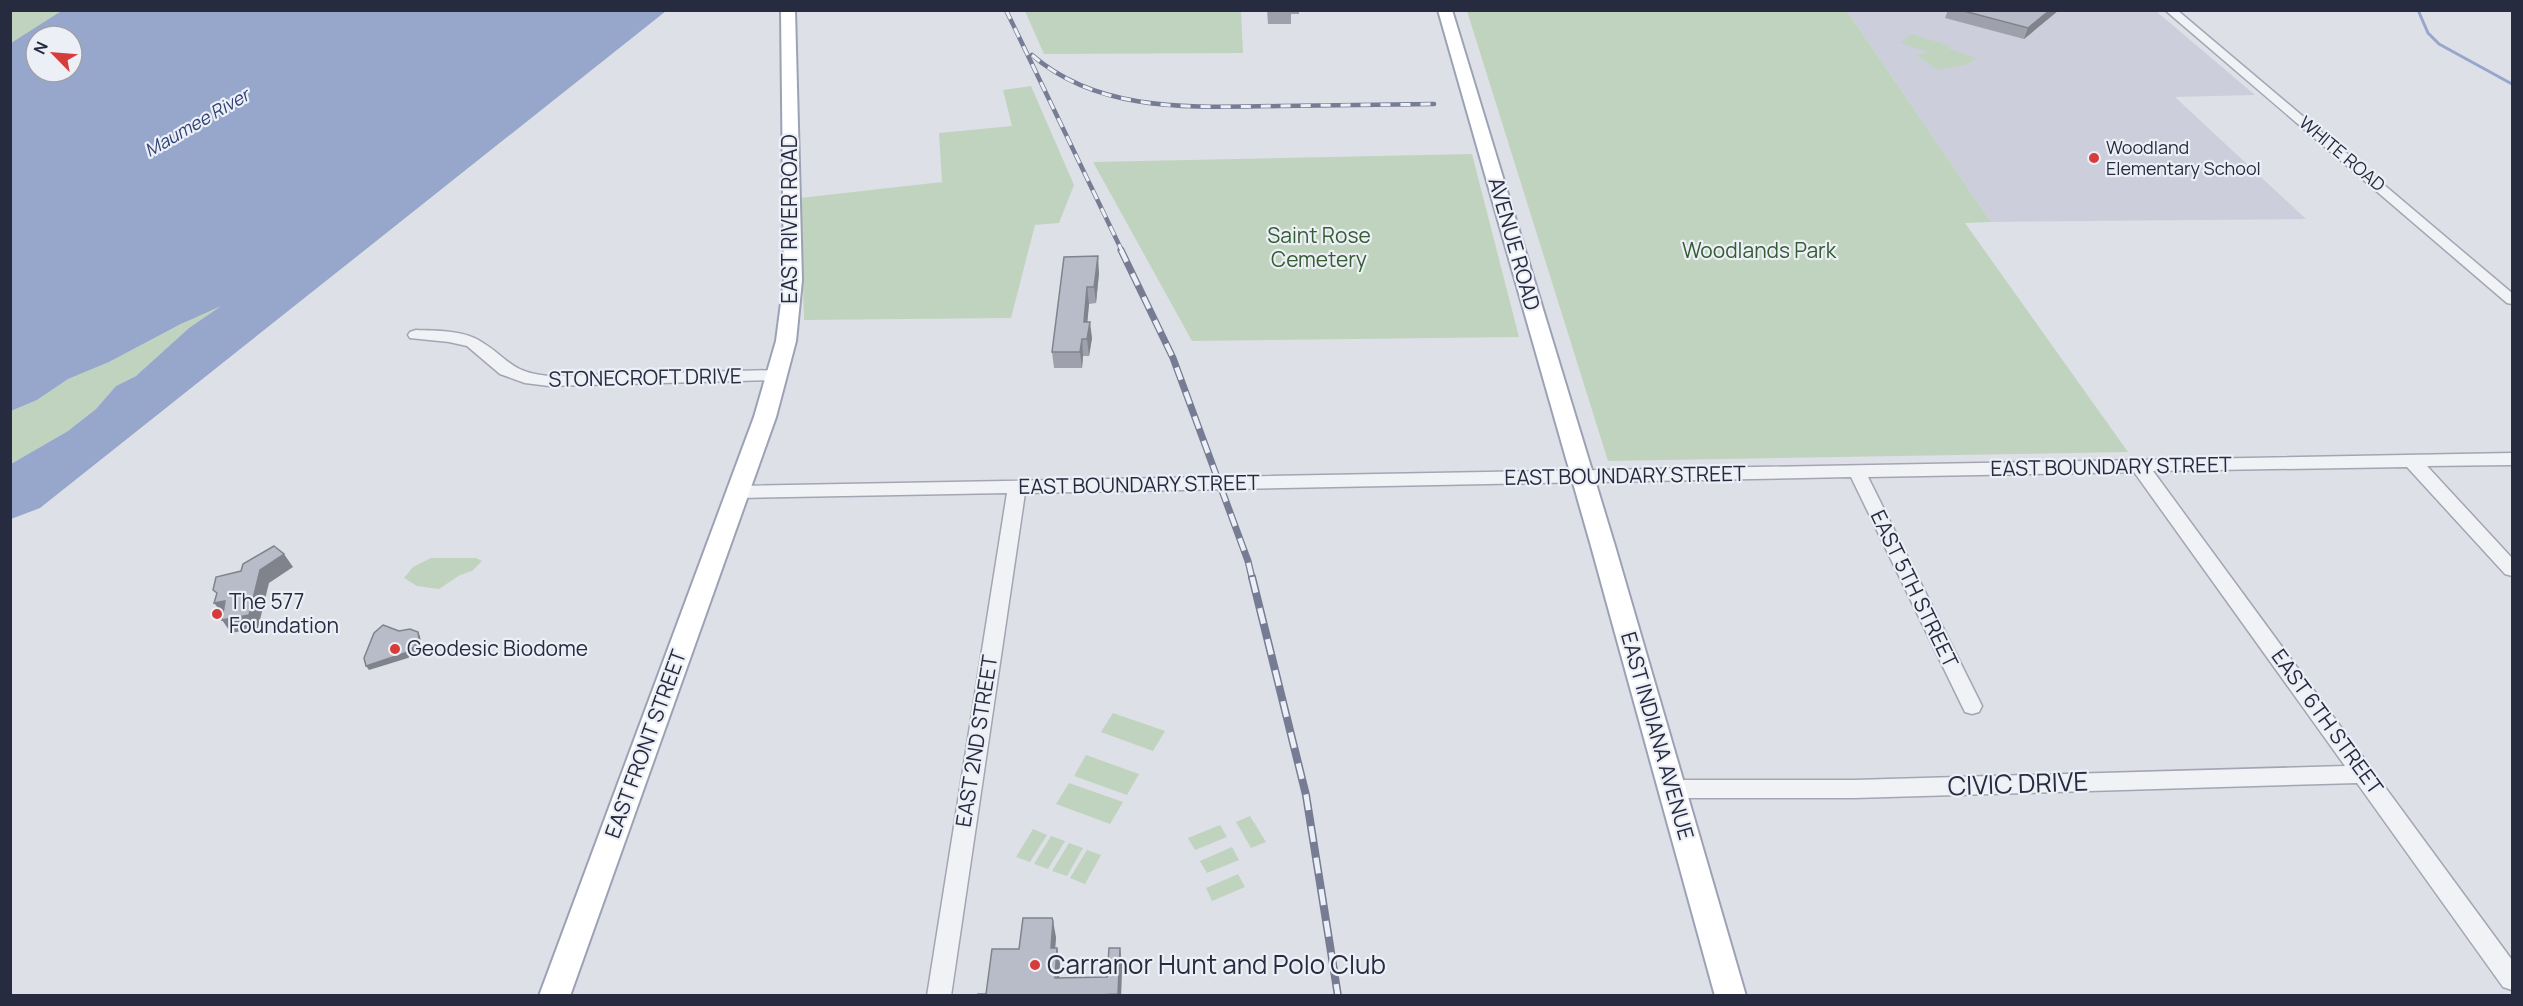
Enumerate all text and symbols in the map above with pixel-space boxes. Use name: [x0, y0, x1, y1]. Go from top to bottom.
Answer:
north arrow: [24, 24, 84, 84]
text: N: [28, 38, 53, 58]
water label: Maumee River: [140, 81, 255, 162]
street label: WHITE ROAD: [2295, 110, 2391, 196]
street label: EAST RIVER ROAD: [775, 134, 803, 304]
place label: Woodland Elementary School: [2106, 135, 2261, 180]
marker: Woodland Elementary School: [2087, 151, 2101, 165]
street label: AVENUE ROAD: [1483, 174, 1547, 314]
park label: Saint Rose Cemetery: [1267, 221, 1371, 273]
park label: Woodlands Park: [1682, 236, 1837, 264]
street label: STONECROFT DRIVE: [548, 361, 742, 393]
street label: EAST BOUNDARY STREET: [1990, 450, 2232, 482]
street label: EAST BOUNDARY STREET: [1504, 459, 1746, 491]
street label: EAST BOUNDARY STREET: [1018, 468, 1260, 500]
street label: EAST 5TH STREET: [1865, 505, 1965, 673]
place label: The 577 Foundation: [229, 587, 339, 639]
marker: The 577 Foundation: [210, 607, 224, 621]
street label: EAST INDIANA AVENUE: [1615, 629, 1701, 843]
place label: Geodesic Biodome: [407, 634, 588, 662]
marker: Geodesic Biodome: [388, 642, 402, 656]
street label: EAST 6TH STREET: [2266, 643, 2390, 800]
street label: EAST FRONT STREET: [598, 645, 692, 842]
street label: EAST 2ND STREET: [949, 652, 1004, 829]
street label: CIVIC DRIVE: [1947, 763, 2089, 803]
place label: Carranor Hunt and Polo Club: [1047, 946, 1386, 982]
marker: Carranor Hunt and Polo Club: [1028, 958, 1042, 972]

